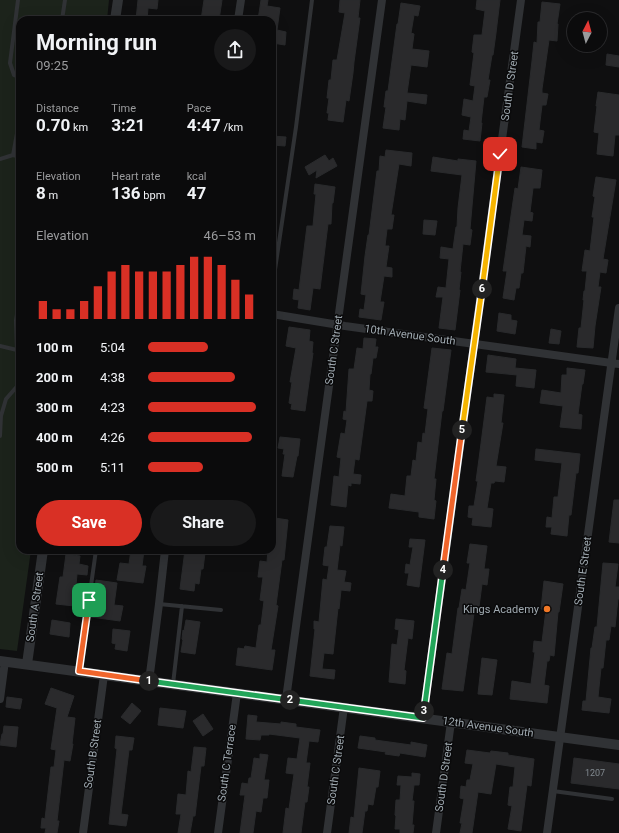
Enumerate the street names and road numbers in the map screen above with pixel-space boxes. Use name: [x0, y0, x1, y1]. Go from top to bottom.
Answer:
street label: South D Street: [499, 50, 521, 122]
street label: South C Street: [323, 314, 345, 386]
street label: 10th Avenue South: [364, 322, 456, 348]
street label: South E Street: [572, 535, 594, 606]
street label: South A Street: [24, 571, 46, 643]
street label: 12th Avenue South: [442, 714, 534, 740]
street label: South B Street: [82, 718, 104, 789]
street label: South C Terrace: [215, 724, 239, 802]
street label: South C Street: [325, 734, 347, 806]
street label: South D Street: [433, 741, 455, 813]

